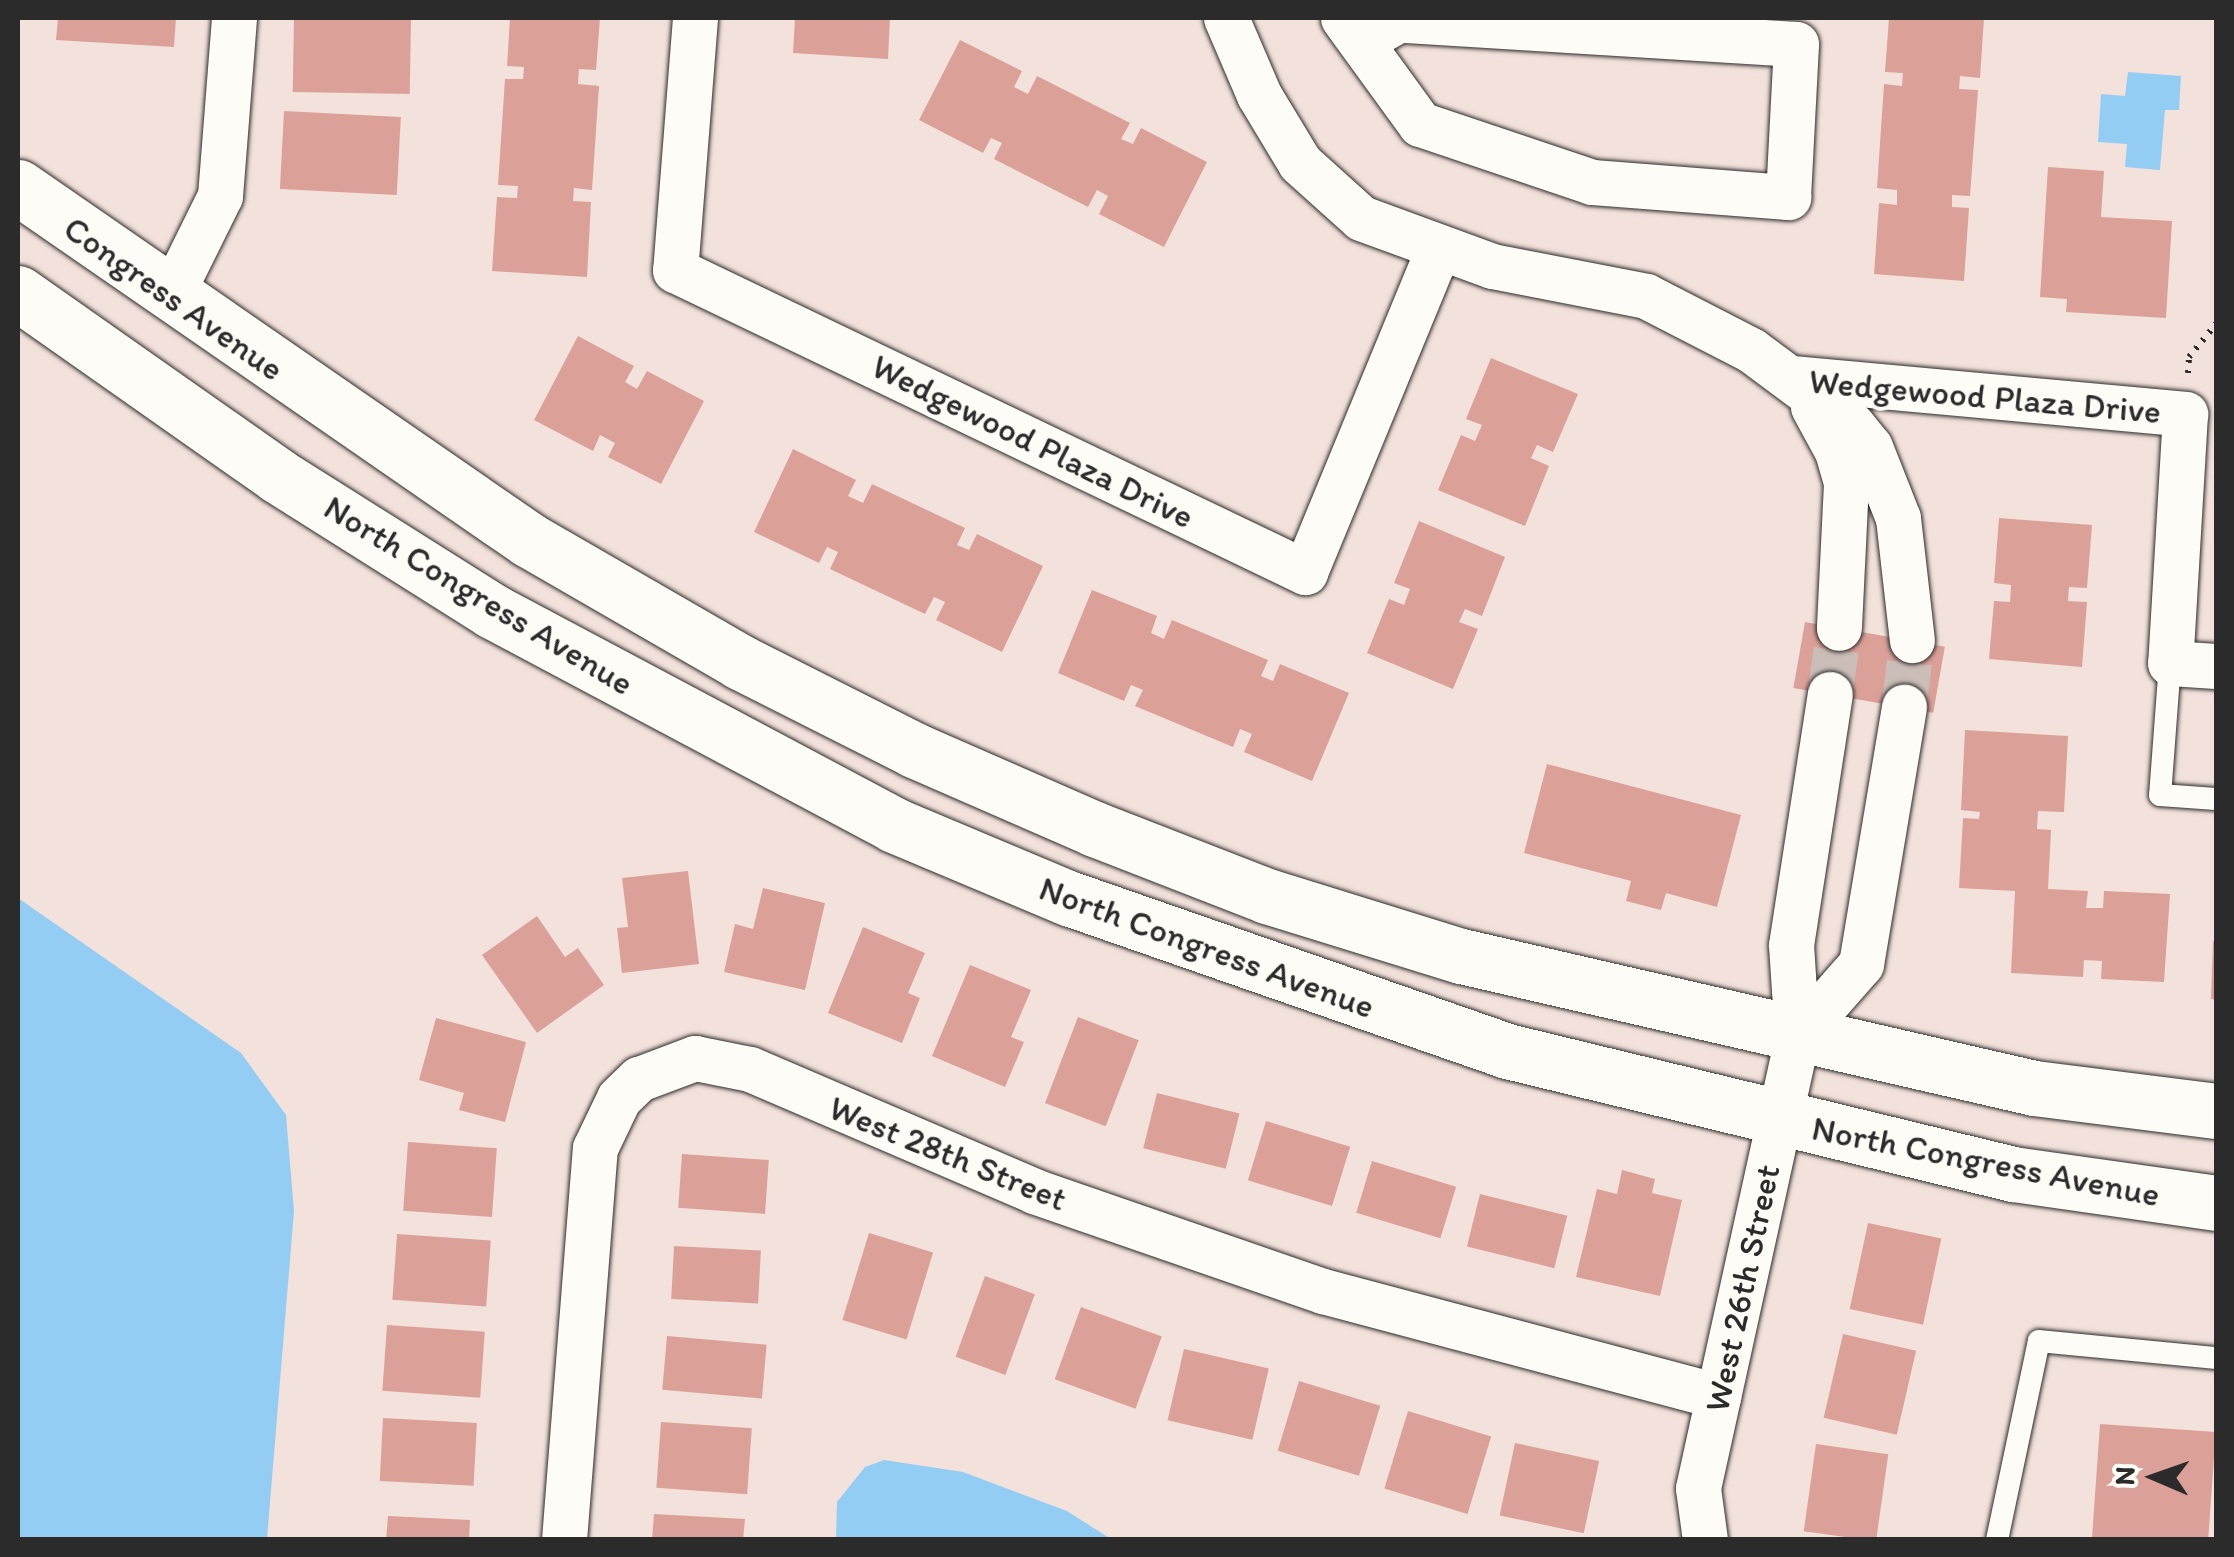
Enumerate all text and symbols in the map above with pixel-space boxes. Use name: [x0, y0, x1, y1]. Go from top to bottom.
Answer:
street label: Congress Avenue: [57, 207, 291, 389]
street label: Wedgewood Plaza Drive: [865, 345, 1201, 537]
street label: Wedgewood Plaza Drive: [1807, 360, 2163, 432]
street label: North Congress Avenue: [317, 486, 641, 704]
street label: North Congress Avenue: [1034, 867, 1380, 1027]
street label: West 28th Street: [824, 1087, 1072, 1219]
street label: North Congress Avenue: [1809, 1107, 2163, 1215]
street label: West 26th Street: [1695, 1161, 1789, 1415]
north arrow: [2104, 1427, 2204, 1527]
text: N: [2107, 1466, 2141, 1486]

